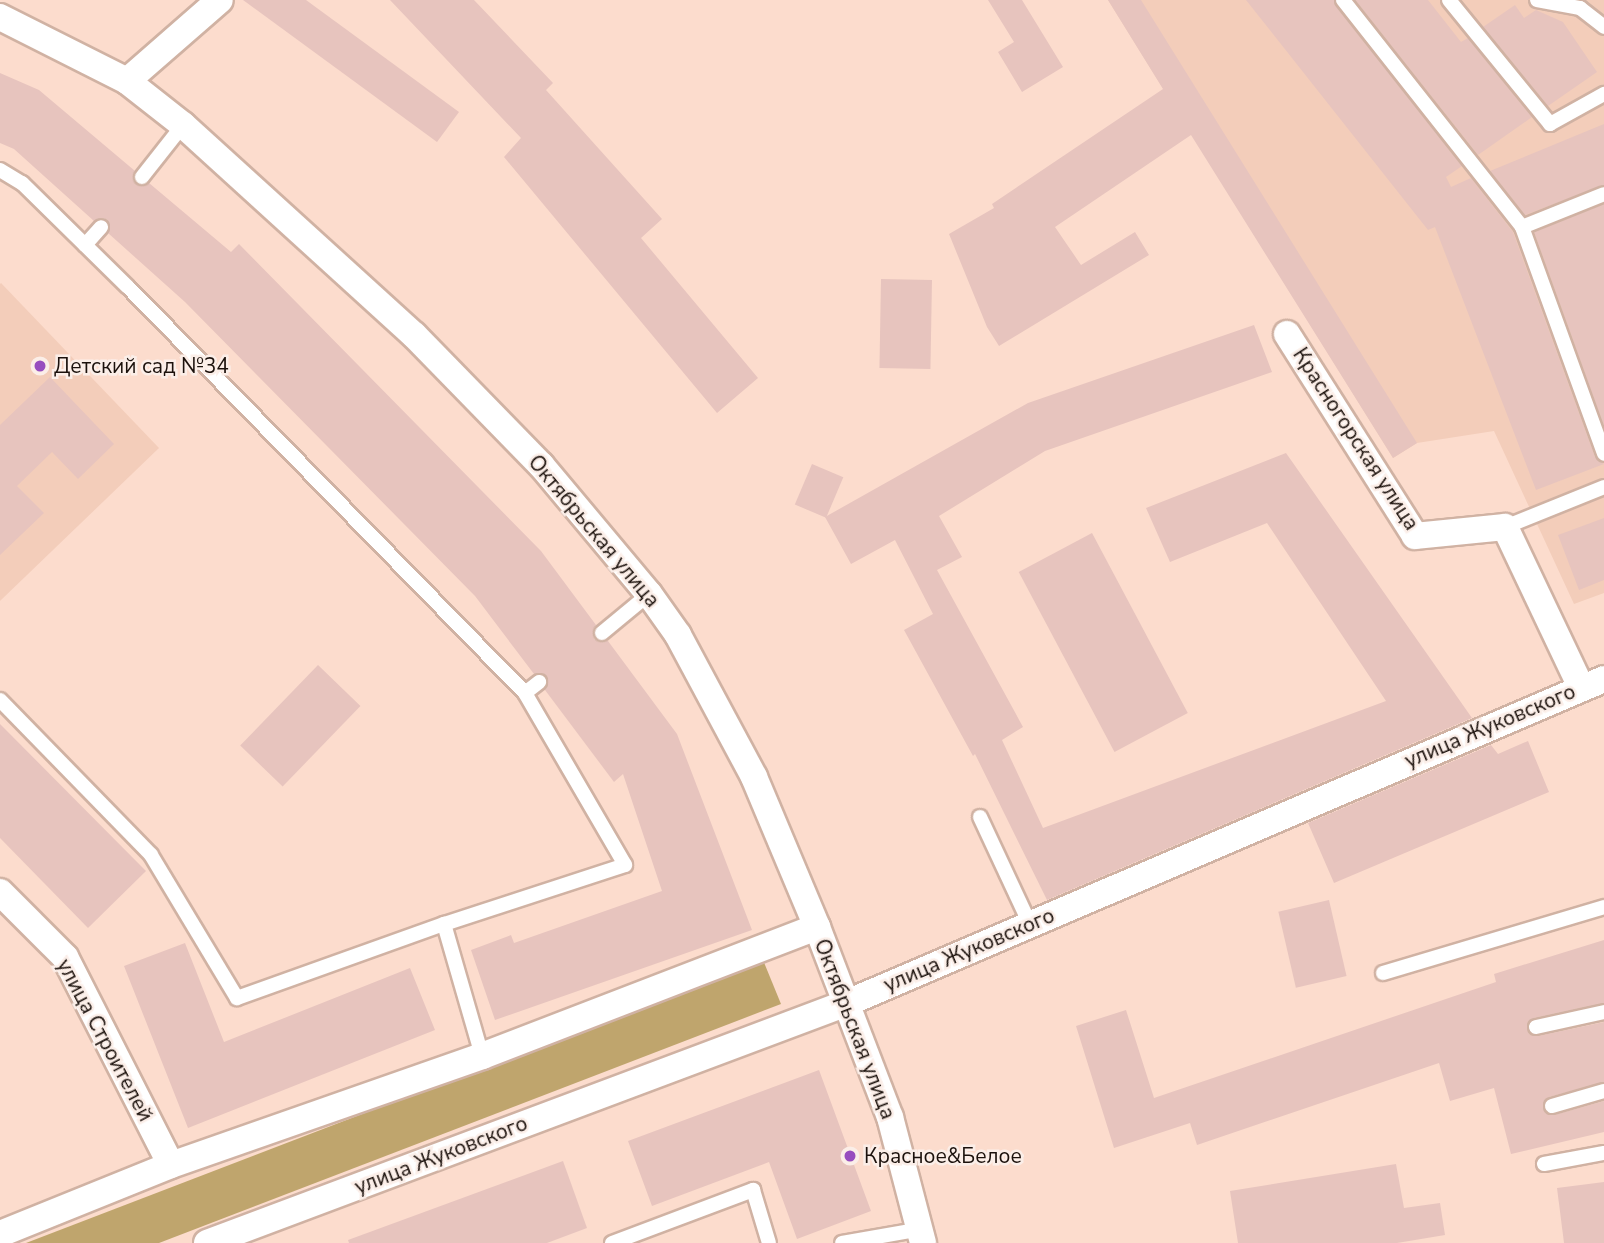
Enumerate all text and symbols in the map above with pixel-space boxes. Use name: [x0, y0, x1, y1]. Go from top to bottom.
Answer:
street label: Красногорская улица: [1288, 343, 1424, 535]
place label: Детский сад №34: [54, 353, 229, 379]
marker: Детский сад №34: [32, 358, 48, 374]
street label: Октябрьская улица: [523, 450, 665, 612]
street label: улица Жуковского: [1401, 679, 1579, 773]
street label: улица Жуковского: [880, 903, 1058, 997]
street label: Октябрьская улица: [809, 935, 901, 1123]
street label: улица Строителей: [52, 954, 158, 1126]
street label: улица Жуковского: [351, 1110, 531, 1200]
place label: Красное&Белое: [864, 1143, 1022, 1169]
marker: Красное&Белое: [842, 1148, 858, 1164]

